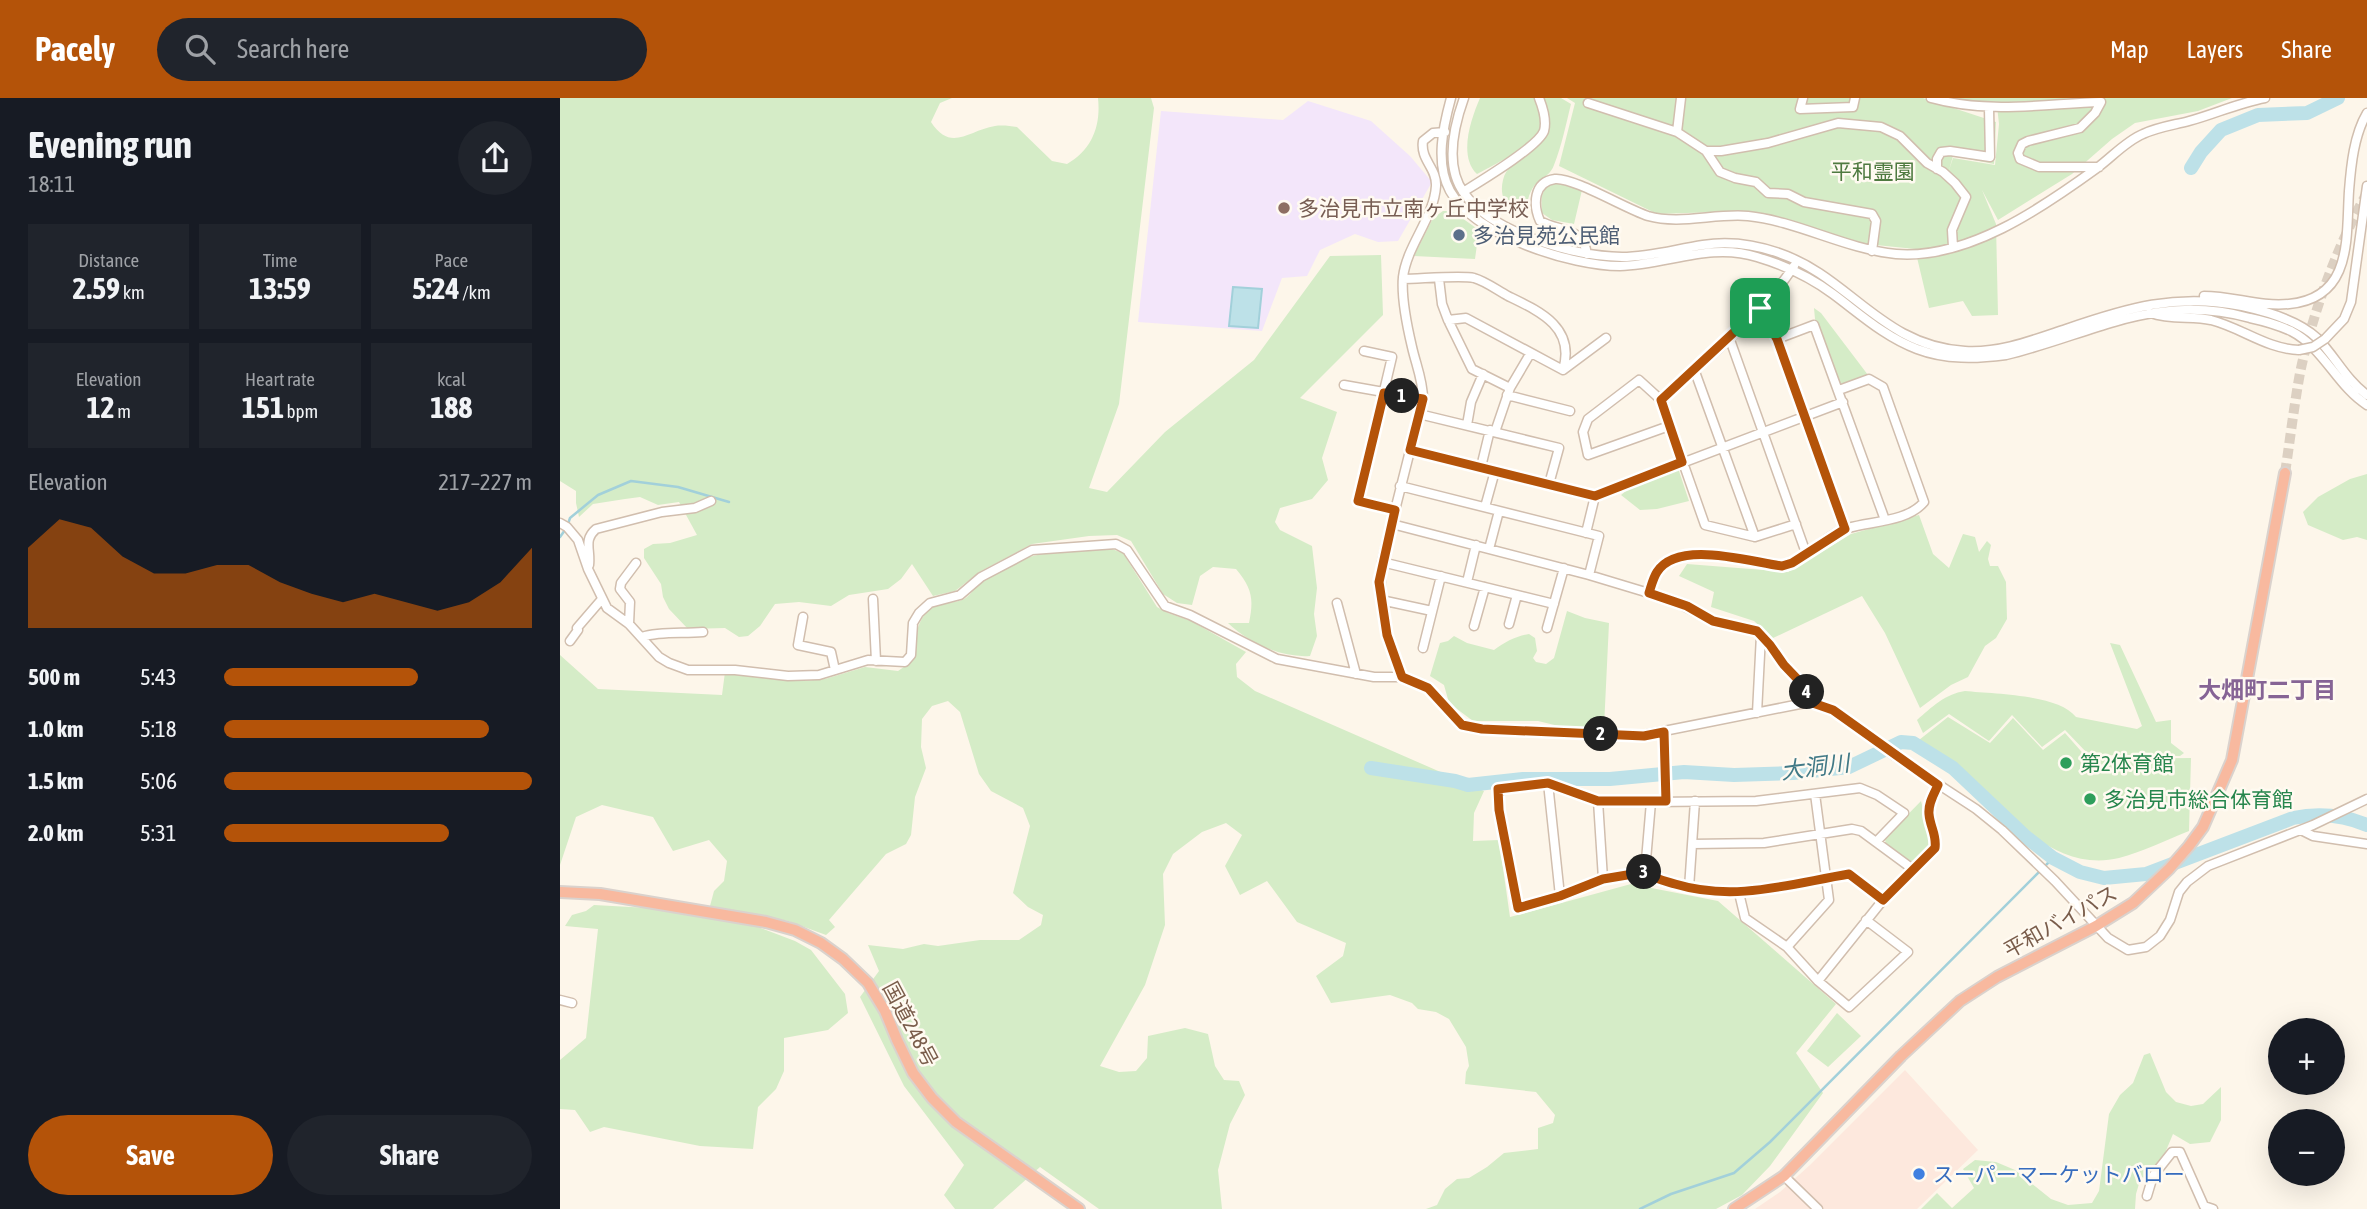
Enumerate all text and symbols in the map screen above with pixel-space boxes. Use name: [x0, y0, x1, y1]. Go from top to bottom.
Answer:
search box: [157, 18, 647, 81]
text: Pacely: [35, 30, 115, 68]
icon: search: [181, 30, 219, 68]
text: Search here: [237, 34, 349, 64]
text: Map: [2110, 36, 2149, 63]
text: Layers: [2187, 36, 2243, 63]
text: Share: [2281, 36, 2332, 63]
button: share: [458, 121, 532, 195]
text: Evening run: [28, 123, 192, 166]
park label: 平和霊園: [1831, 159, 1915, 183]
text: 18:11: [28, 171, 75, 197]
place label: 多治見市立南ヶ丘中学校: [1298, 196, 1529, 220]
marker: 多治見市立南ヶ丘中学校: [1276, 200, 1292, 216]
place label: 多治見苑公民館: [1473, 223, 1620, 247]
marker: 多治見苑公民館: [1451, 227, 1467, 243]
text: Distance: [78, 249, 139, 271]
text: Time: [263, 249, 297, 271]
text: Pace: [435, 249, 468, 271]
text: 2.59: [73, 271, 120, 305]
text: 13:59: [249, 271, 311, 305]
text: 5:24: [412, 271, 460, 305]
pin: [1730, 278, 1790, 338]
text: km: [120, 281, 145, 303]
text: /km: [460, 281, 491, 303]
icon: arrive: [1741, 289, 1779, 327]
text: Elevation: [76, 368, 142, 390]
text: Heart rate: [245, 368, 315, 390]
text: kcal: [437, 368, 466, 390]
pin: 1: [1384, 378, 1420, 414]
text: 1: [1397, 384, 1406, 406]
text: 12: [86, 390, 115, 424]
text: 151: [242, 390, 284, 424]
text: 188: [430, 390, 472, 424]
text: m: [115, 400, 131, 422]
text: bpm: [284, 400, 318, 422]
text: Elevation: [28, 469, 108, 495]
text: 217–227 m: [438, 469, 532, 495]
text: 500 m: [28, 664, 80, 690]
text: 5:43: [140, 664, 177, 690]
pin: 4: [1790, 674, 1824, 710]
district label: 大畑町二丁目: [2198, 677, 2336, 703]
text: 4: [1802, 680, 1811, 702]
text: 1.0 km: [28, 716, 84, 742]
text: 5:18: [140, 716, 177, 742]
pin: 2: [1584, 716, 1618, 752]
text: 2: [1596, 722, 1605, 744]
water label: 大洞川: [1779, 750, 1854, 784]
place label: 第2体育館: [2080, 751, 2174, 775]
marker: 第2体育館: [2058, 755, 2074, 771]
text: 1.5 km: [28, 768, 84, 794]
text: 5:06: [140, 768, 177, 794]
place label: 多治見市総合体育館: [2104, 787, 2293, 811]
marker: 多治見市総合体育館: [2082, 791, 2098, 807]
text: 2.0 km: [28, 820, 84, 846]
text: 5:31: [140, 820, 177, 846]
pin: 3: [1626, 854, 1662, 890]
text: 3: [1639, 860, 1648, 882]
street label: 平和バイパス: [1999, 880, 2121, 962]
street label: 国道248号: [879, 977, 943, 1071]
map controls: [2268, 1018, 2345, 1186]
button: +: [2268, 1018, 2345, 1095]
button: −: [2268, 1109, 2345, 1186]
button: Save: [28, 1115, 273, 1195]
button: Share: [287, 1115, 532, 1195]
place label: スーパーマーケットバロー: [1933, 1162, 2185, 1186]
marker: スーパーマーケットバロー: [1911, 1166, 1927, 1182]

